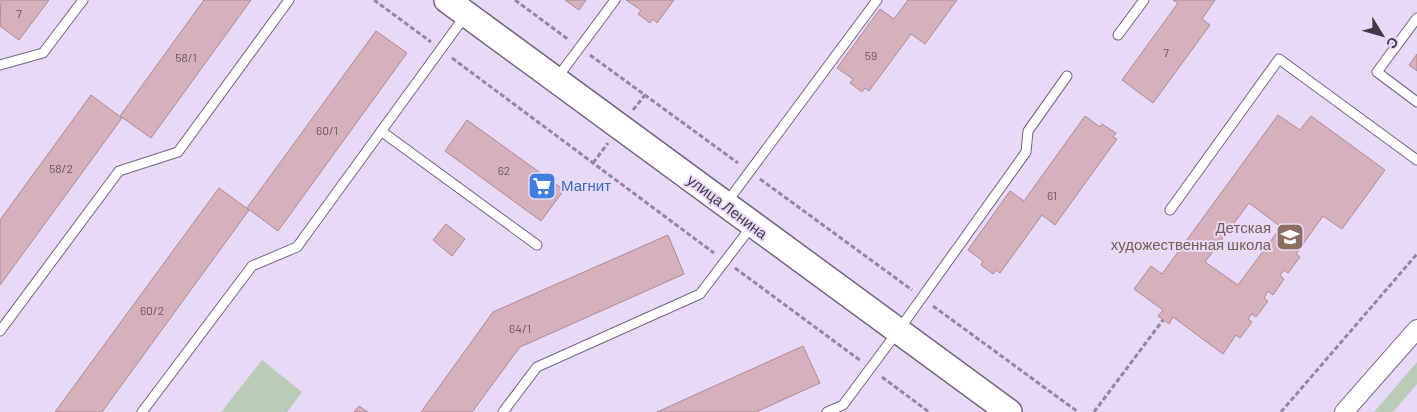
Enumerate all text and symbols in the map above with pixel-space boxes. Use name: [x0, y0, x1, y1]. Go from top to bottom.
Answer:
house number: 7: [16, 6, 22, 20]
north arrow: [1357, 10, 1407, 60]
text: С: [1383, 34, 1403, 52]
house number: 7: [1163, 45, 1169, 59]
house number: 59: [865, 48, 877, 62]
house number: 58/1: [175, 50, 197, 64]
house number: 60/1: [316, 123, 338, 137]
house number: 58/2: [49, 161, 73, 175]
house number: 62: [498, 163, 510, 177]
street label: улица Ленина: [684, 170, 772, 243]
supermarket icon: Магнит: [527, 171, 557, 201]
place label: Магнит: [561, 176, 611, 194]
house number: 61: [1047, 188, 1057, 202]
place label: Детская художественная школа: [1111, 218, 1272, 253]
school or university icon: Детская художественная школа: [1275, 222, 1305, 252]
house number: 60/2: [140, 303, 164, 317]
house number: 64/1: [509, 321, 531, 335]

